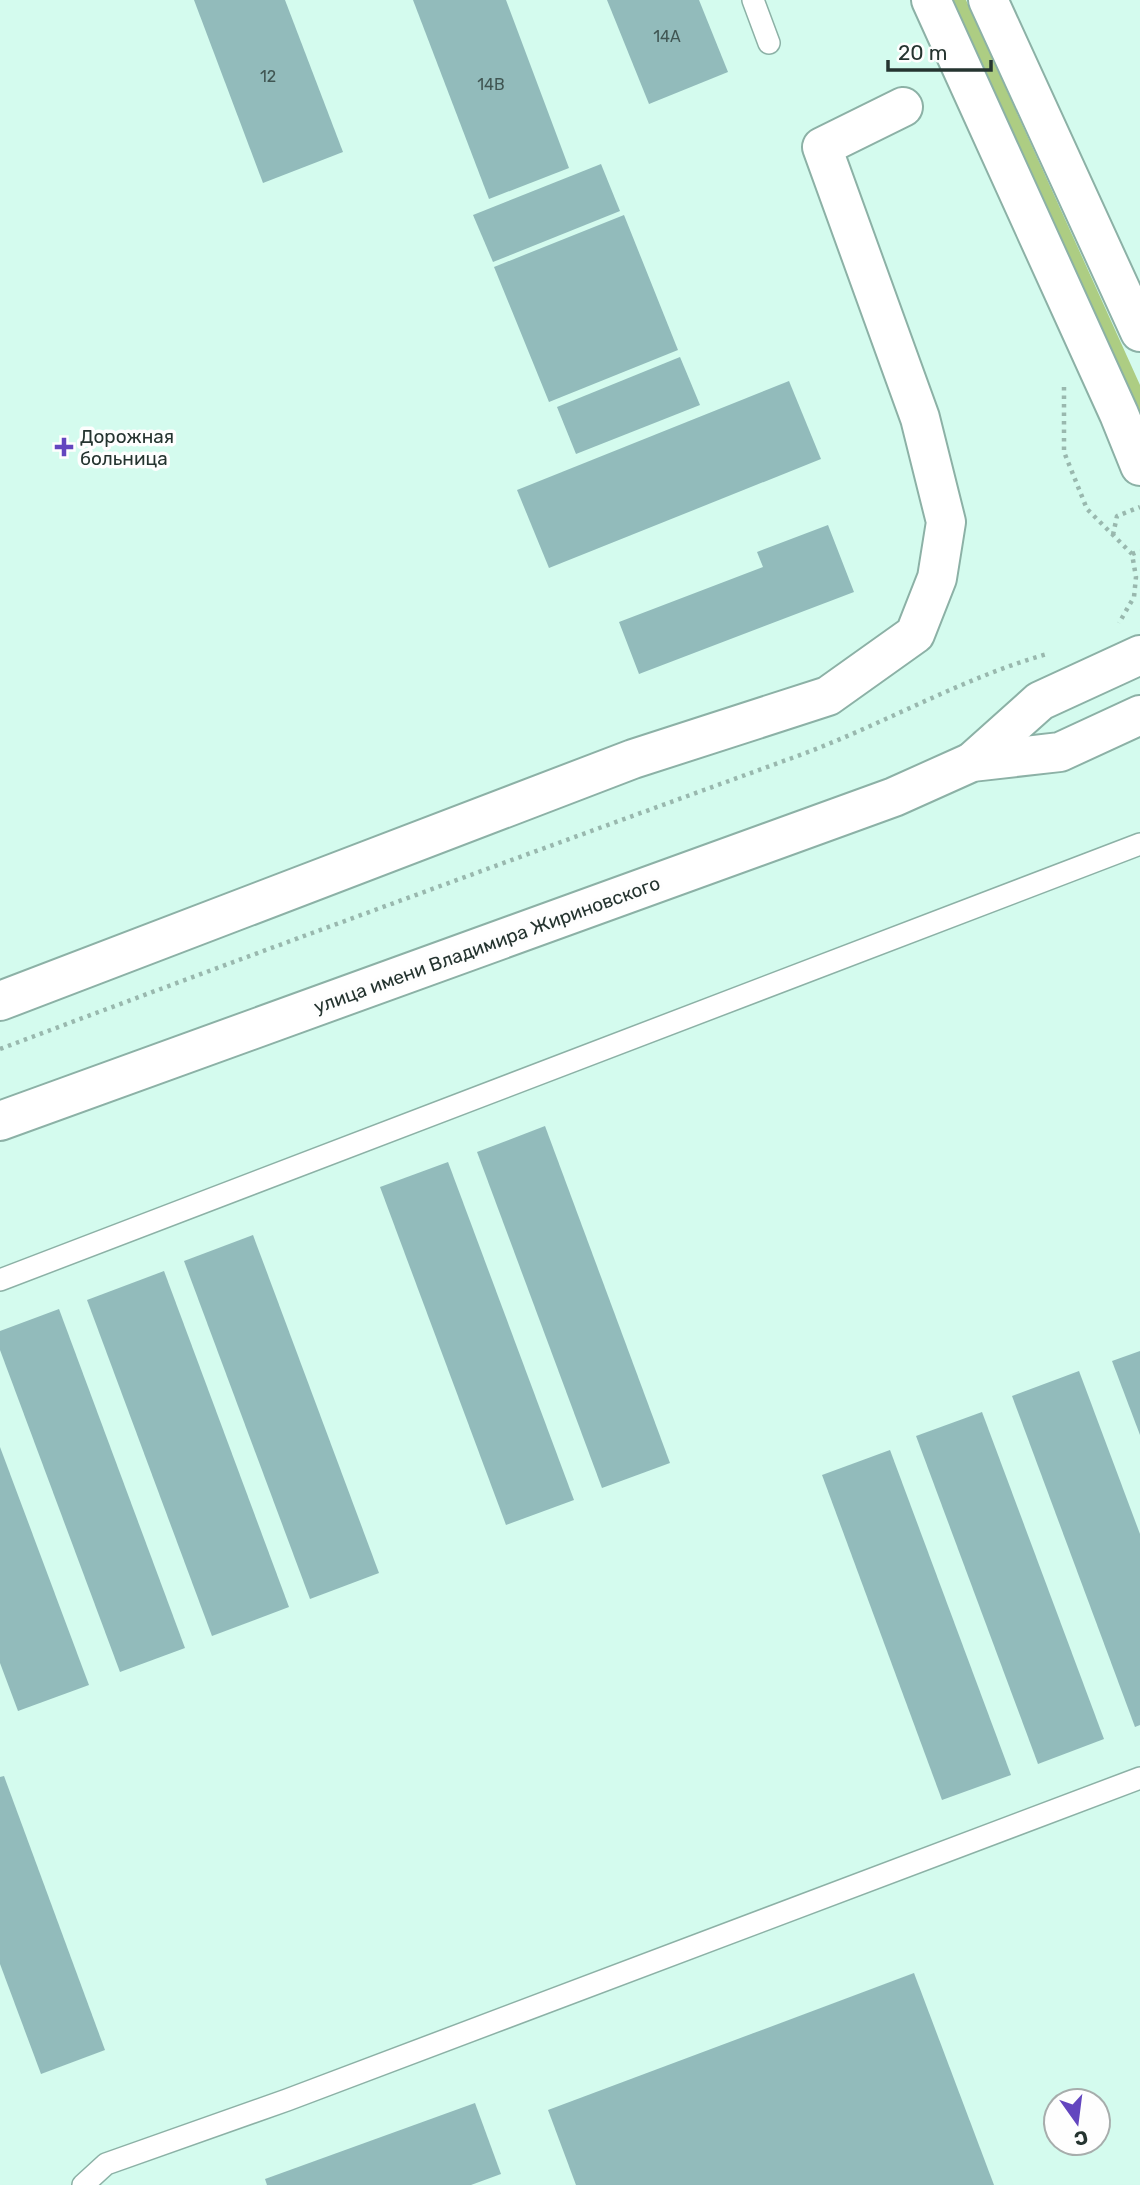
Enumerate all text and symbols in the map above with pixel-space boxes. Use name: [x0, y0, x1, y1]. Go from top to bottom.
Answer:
house number: 14А: [653, 27, 681, 46]
scale bar: [888, 28, 991, 72]
text: 20 m: [898, 40, 947, 65]
house number: 12: [260, 67, 276, 86]
house number: 14В: [477, 75, 505, 94]
place label: Дорожная больница: [80, 425, 174, 470]
marker: Дорожная больница: [54, 437, 74, 457]
street label: улица имени Владимира Жириновского: [311, 871, 663, 1019]
north arrow: [1042, 2087, 1112, 2157]
text: С: [1072, 2125, 1090, 2151]

